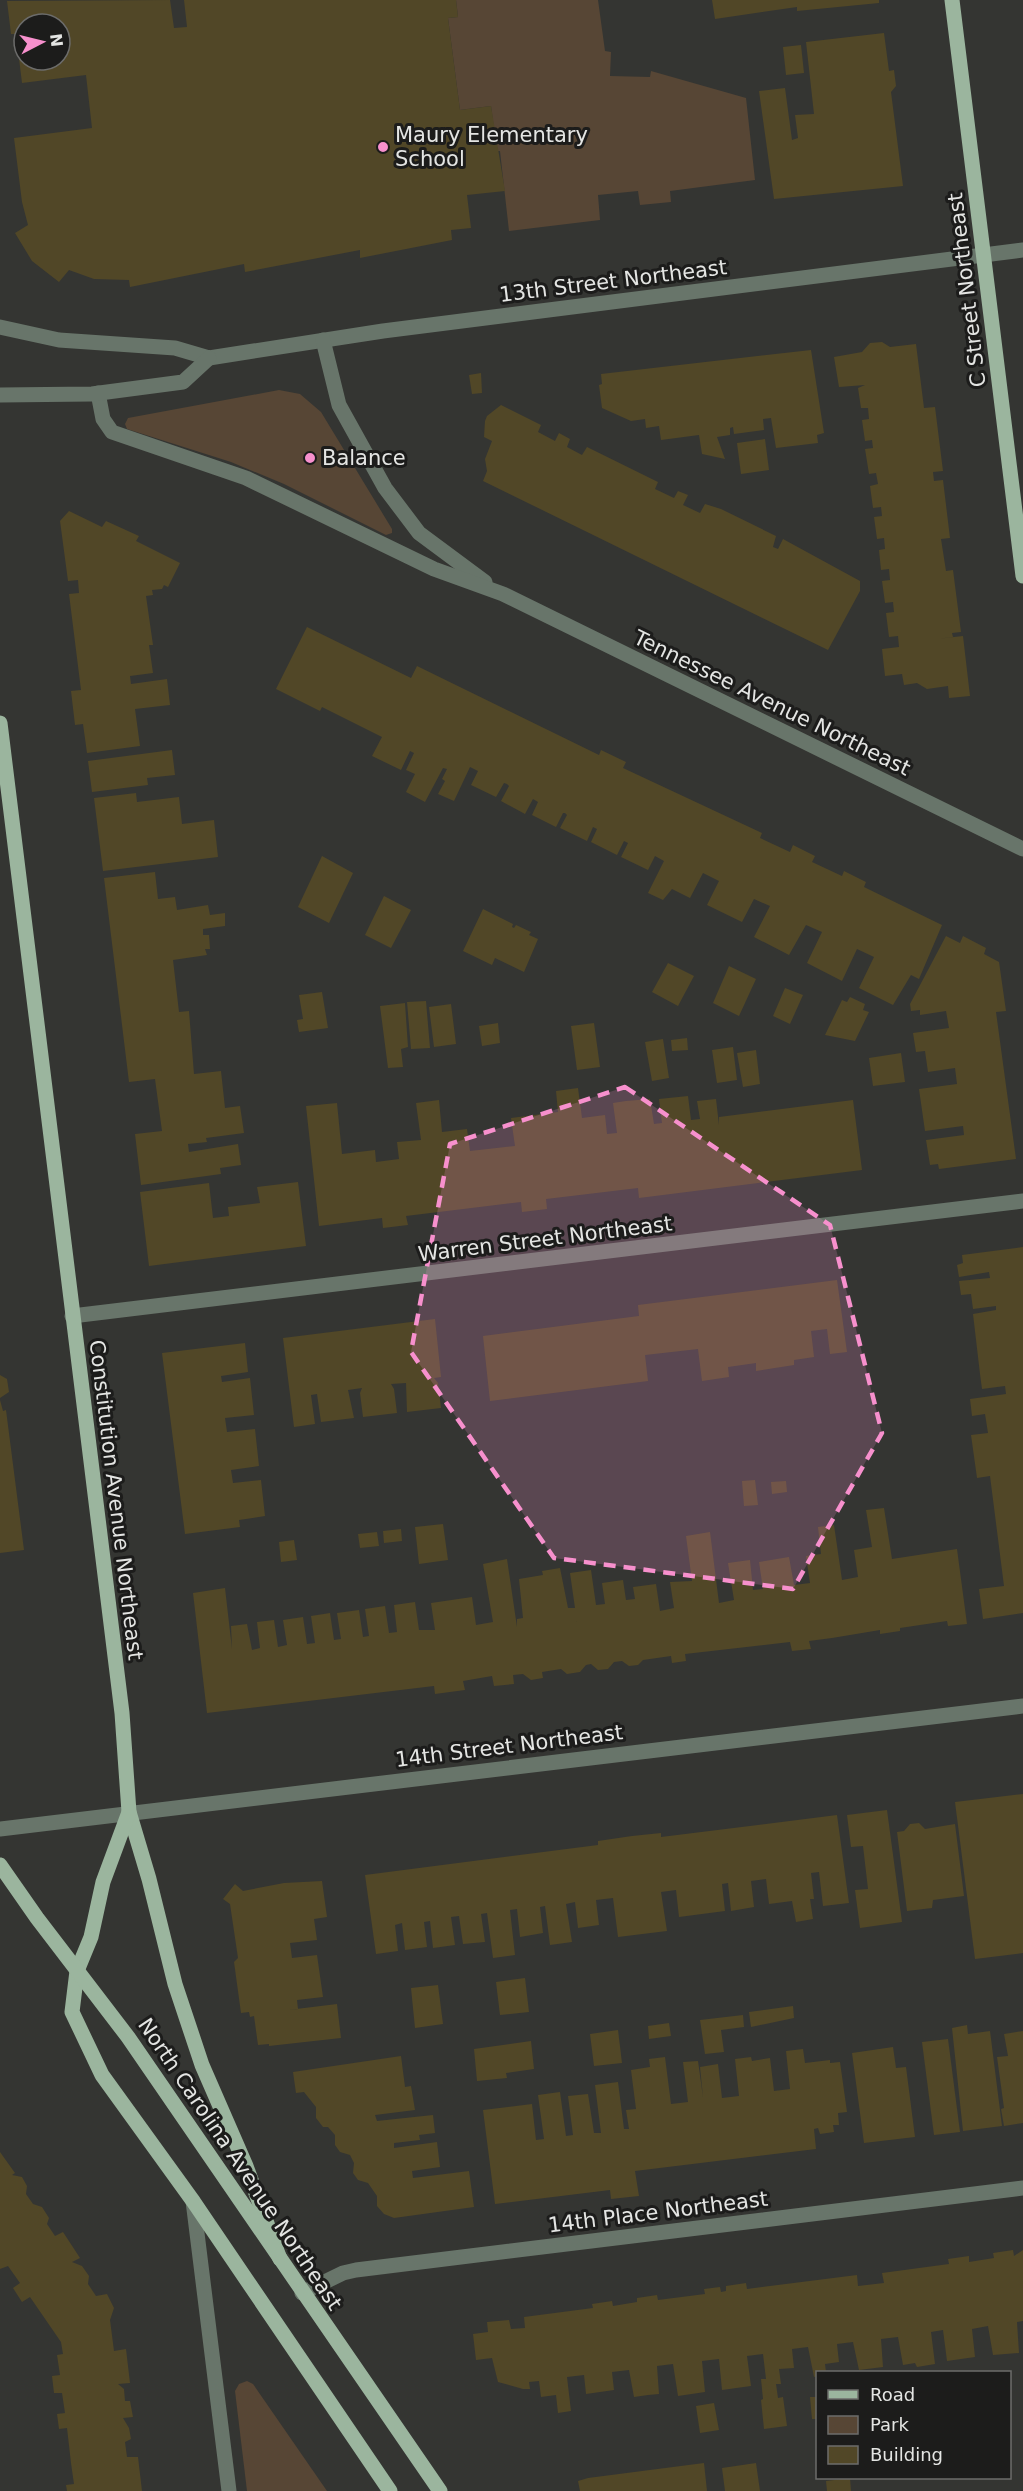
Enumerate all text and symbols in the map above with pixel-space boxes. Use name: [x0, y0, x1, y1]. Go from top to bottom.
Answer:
north arrow: [12, 12, 72, 72]
text: N: [46, 32, 67, 48]
place label: Maury Elementary School: [395, 123, 588, 171]
marker: Maury Elementary School: [376, 140, 390, 154]
street label: C Street Northeast: [943, 192, 991, 388]
street label: 13th Street Northeast: [498, 255, 728, 307]
place label: Balance: [322, 446, 406, 470]
marker: Balance: [303, 451, 317, 465]
street label: Tennessee Avenue Northeast: [629, 625, 914, 781]
street label: Warren Street Northeast: [417, 1212, 673, 1266]
street label: Constitution Avenue Northeast: [84, 1338, 148, 1662]
street label: 14th Street Northeast: [394, 1720, 624, 1772]
street label: North Carolina Avenue Northeast: [133, 2013, 347, 2315]
street label: 14th Place Northeast: [547, 2187, 769, 2237]
legend: [816, 2371, 1011, 2479]
text: Road: [870, 2384, 915, 2405]
text: Park: [870, 2414, 909, 2435]
text: Building: [870, 2444, 943, 2465]

